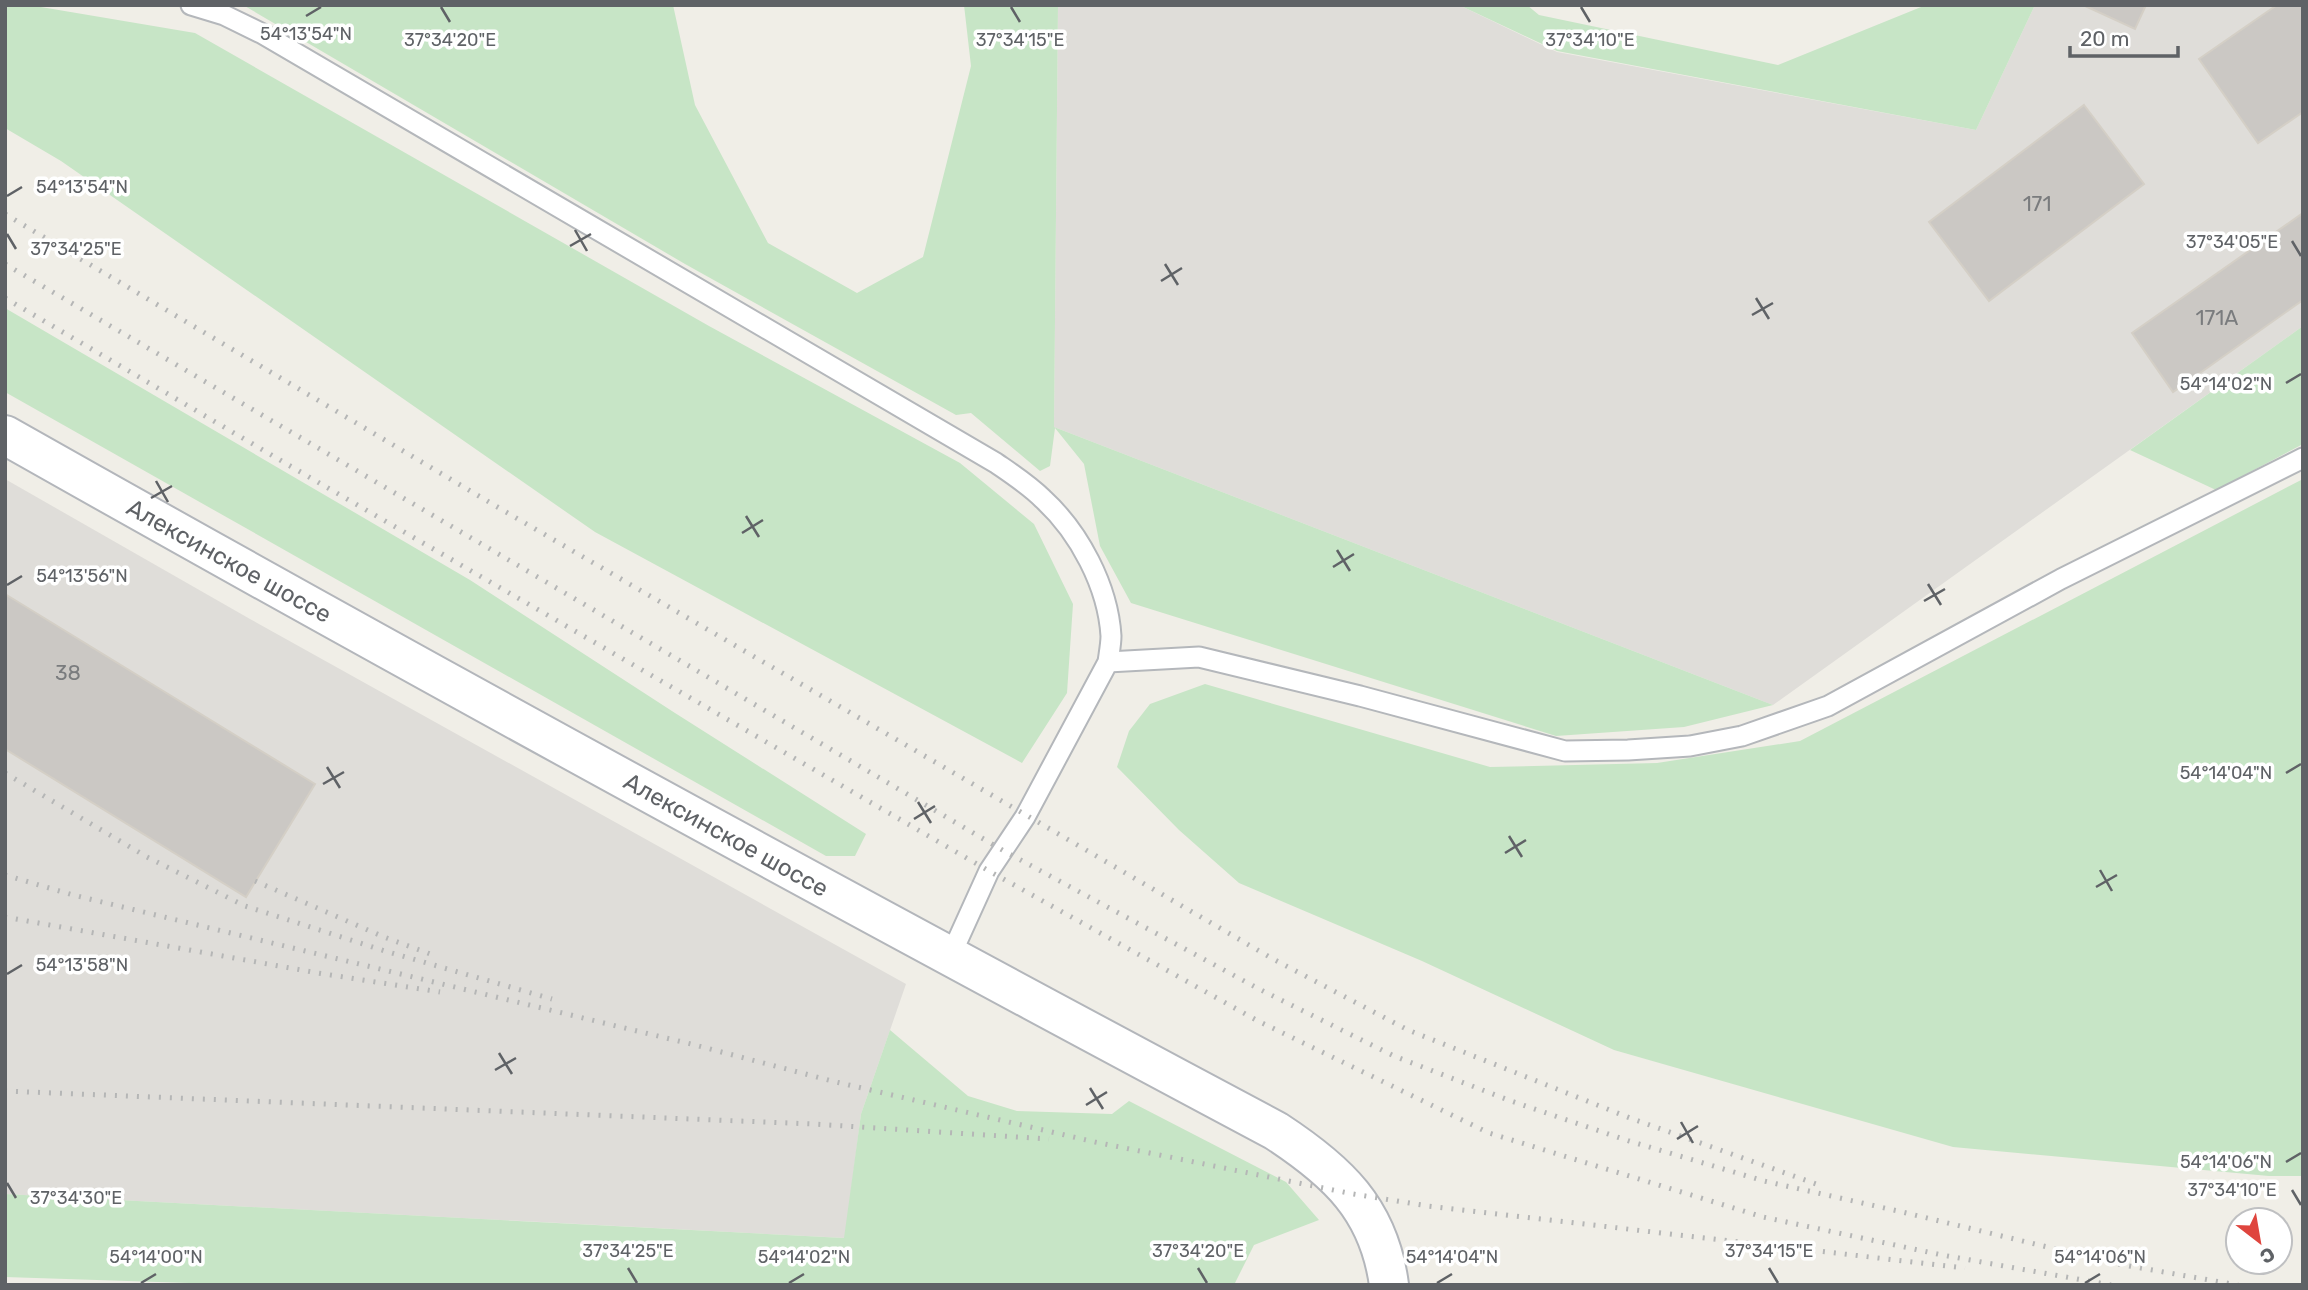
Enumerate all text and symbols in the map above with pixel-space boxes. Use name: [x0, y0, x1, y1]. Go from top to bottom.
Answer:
scale bar: [2070, 14, 2178, 58]
text: 54°13'54"N: [260, 23, 352, 45]
text: 20 m: [2080, 26, 2129, 51]
text: 37°34'20"E: [404, 29, 496, 51]
text: 37°34'15"E: [976, 29, 1064, 51]
text: 37°34'10"E: [1545, 29, 1635, 51]
text: 54°13'54"N: [36, 176, 128, 198]
house number: 171: [2023, 191, 2051, 216]
text: 37°34'05"E: [2186, 231, 2278, 253]
text: 37°34'25"E: [30, 238, 122, 260]
house number: 171А: [2196, 305, 2238, 330]
text: 54°14'02"N: [2180, 373, 2272, 395]
street label: Алексинское шоссе: [122, 493, 336, 629]
text: 54°13'56"N: [36, 565, 128, 587]
house number: 38: [55, 660, 81, 685]
text: 54°14'04"N: [2180, 762, 2272, 784]
street label: Алексинское шоссе: [619, 767, 833, 903]
text: 54°13'58"N: [36, 954, 128, 976]
text: 54°14'06"N: [2180, 1151, 2272, 1173]
text: 37°34'10"E: [2187, 1179, 2277, 1201]
text: 37°34'30"E: [30, 1187, 122, 1209]
north arrow: [2224, 1206, 2294, 1276]
text: 37°34'25"E: [582, 1240, 674, 1262]
text: 37°34'20"E: [1152, 1240, 1244, 1262]
text: 37°34'15"E: [1725, 1240, 1813, 1262]
text: С: [2256, 1242, 2279, 1268]
text: 54°14'00"N: [109, 1246, 203, 1268]
text: 54°14'02"N: [758, 1246, 850, 1268]
text: 54°14'04"N: [1406, 1246, 1498, 1268]
text: 54°14'06"N: [2054, 1246, 2146, 1268]

